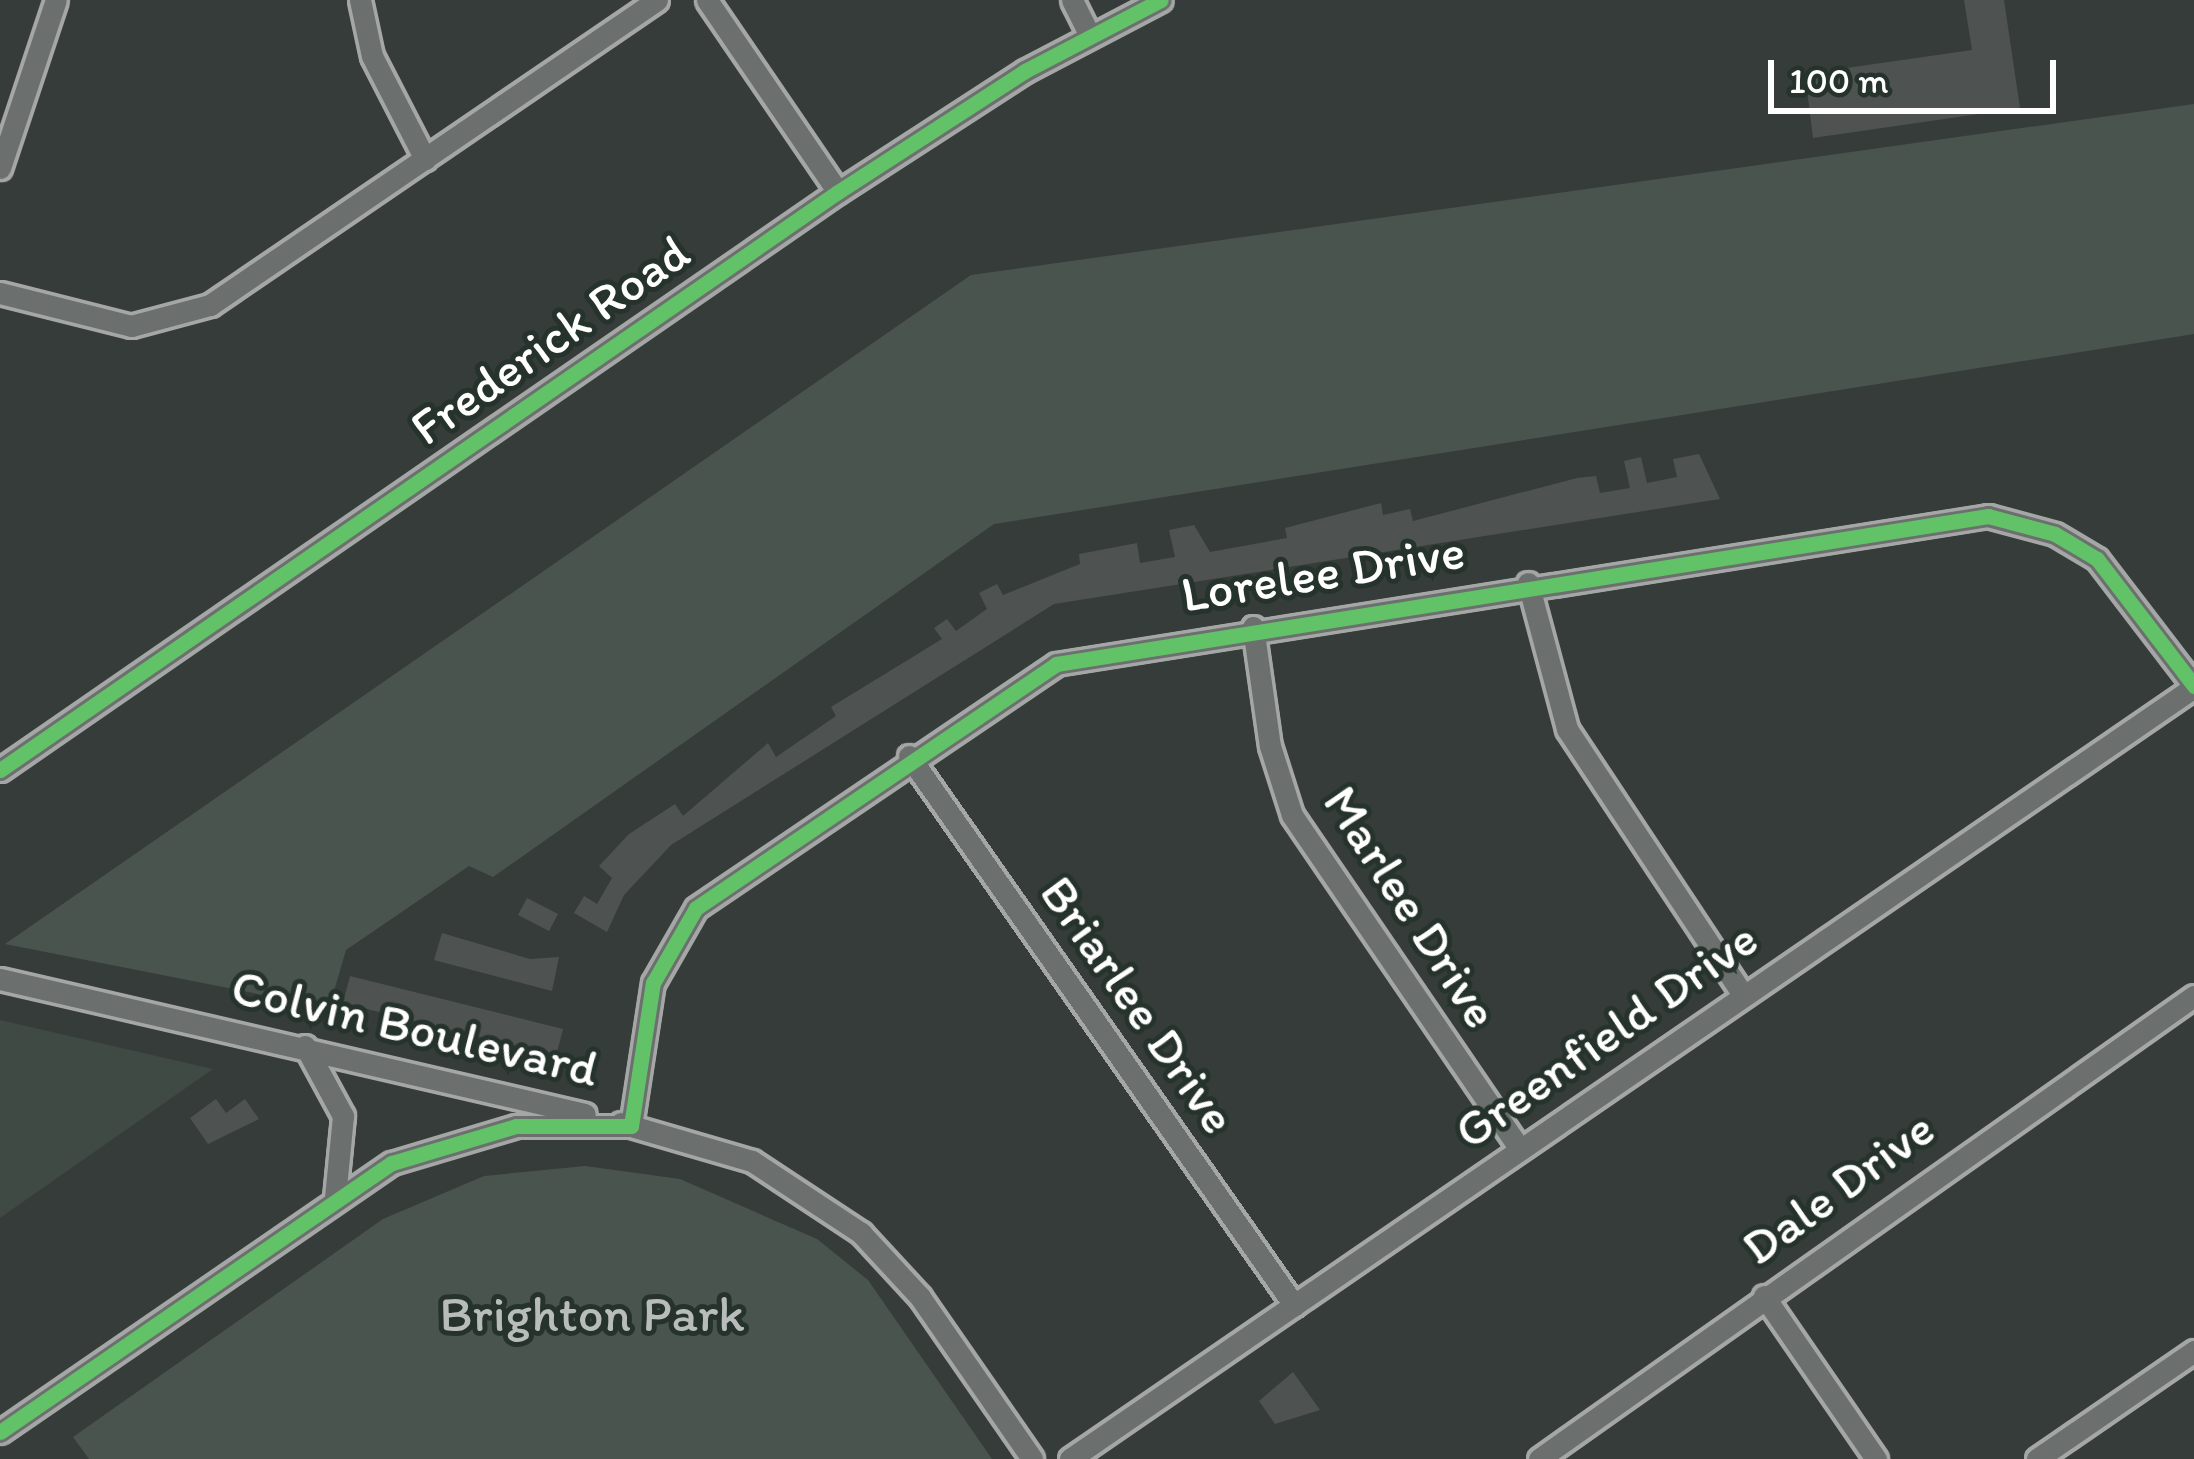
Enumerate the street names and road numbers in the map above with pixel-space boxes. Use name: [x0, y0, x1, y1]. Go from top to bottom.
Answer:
street label: Frederick Road: [399, 221, 701, 459]
street label: Lorelee Drive: [1177, 520, 1469, 626]
street label: Marlee Drive: [1310, 774, 1512, 1040]
street label: Briarlee Drive: [1027, 864, 1249, 1146]
street label: Greenfield Drive: [1442, 908, 1770, 1162]
street label: Colvin Boulevard: [225, 956, 605, 1100]
street label: Dale Drive: [1729, 1097, 1947, 1279]

